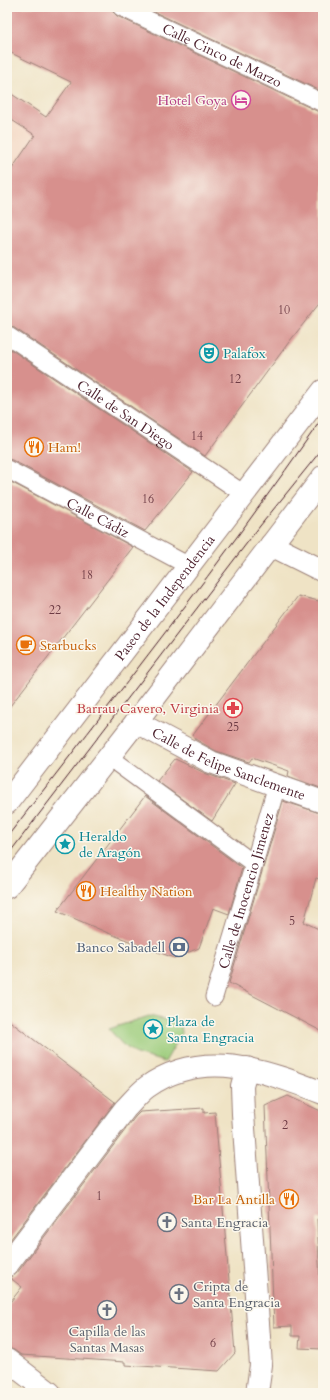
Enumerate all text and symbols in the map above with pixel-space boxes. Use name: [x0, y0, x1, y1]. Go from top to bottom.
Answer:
street label: Calle Cinco de Marzo: [159, 19, 285, 92]
hotel icon: Hotel Goya: [230, 89, 252, 111]
place label: Hotel Goya: [158, 91, 227, 110]
house number: 10: [278, 302, 290, 318]
theatre icon: Palafox: [198, 342, 220, 364]
place label: Palafox: [223, 344, 266, 363]
house number: 12: [229, 371, 241, 387]
street label: Calle de San Diego: [73, 375, 179, 454]
house number: 14: [191, 428, 203, 444]
restaurant icon: Ham!: [23, 436, 45, 458]
place label: Ham!: [48, 438, 81, 457]
house number: 16: [142, 491, 154, 507]
street label: Calle Cádiz: [63, 493, 133, 542]
street label: Paseo de la Independencia: [110, 531, 219, 664]
house number: 18: [81, 567, 93, 583]
house number: 22: [49, 602, 61, 618]
cafe icon: Starbucks: [15, 634, 37, 656]
place label: Starbucks: [40, 636, 97, 655]
pharmacy icon: Barrau Cavero, Virginia: [222, 697, 244, 719]
place label: Barrau Cavero, Virginia: [76, 699, 219, 718]
house number: 25: [227, 719, 239, 735]
street label: Calle de Felipe Sanclemente: [149, 723, 308, 804]
street label: Calle de Inocencio Jimenez: [214, 810, 278, 971]
place label: Heraldo de Aragón: [79, 827, 141, 862]
place icon: Heraldo de Aragón: [54, 833, 76, 855]
restaurant icon: Healthy Nation: [75, 880, 97, 902]
place label: Healthy Nation: [100, 882, 193, 901]
house number: 5: [289, 913, 295, 929]
bank icon: Banco Sabadell: [168, 936, 190, 958]
place label: Banco Sabadell: [76, 938, 165, 957]
place label: Plaza de Santa Engracia: [167, 1012, 254, 1047]
place icon: Plaza de Santa Engracia: [142, 1018, 164, 1040]
house number: 2: [282, 1117, 288, 1133]
house number: 1: [96, 1188, 102, 1204]
restaurant icon: Bar La Antilla: [278, 1188, 300, 1210]
place label: Bar La Antilla: [193, 1190, 275, 1209]
church icon: Santa Engracia: [156, 1211, 178, 1233]
place label: Santa Engracia: [181, 1213, 268, 1232]
place label: Cripta de Santa Engracia: [193, 1277, 280, 1312]
church icon: Cripta de Santa Engracia: [168, 1283, 190, 1305]
church icon: Capilla de las Santas Masas: [96, 1299, 118, 1321]
place label: Capilla de las Santas Masas: [69, 1322, 146, 1357]
house number: 6: [210, 1335, 216, 1351]

